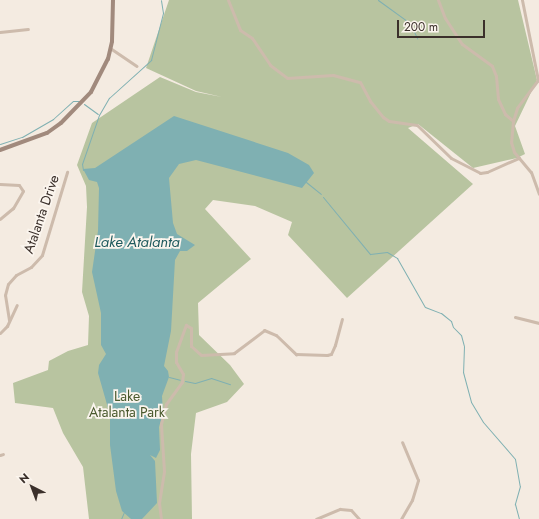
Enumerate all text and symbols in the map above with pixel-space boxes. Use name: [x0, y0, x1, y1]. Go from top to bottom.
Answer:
scale bar: [399, 12, 487, 38]
text: 200 m: [404, 18, 438, 36]
street label: Atalanta Drive: [20, 172, 62, 256]
water label: Lake Atalanta: [94, 234, 180, 252]
park label: Lake Atalanta Park: [89, 388, 165, 420]
north arrow: [12, 467, 52, 507]
text: N: [15, 469, 33, 487]

